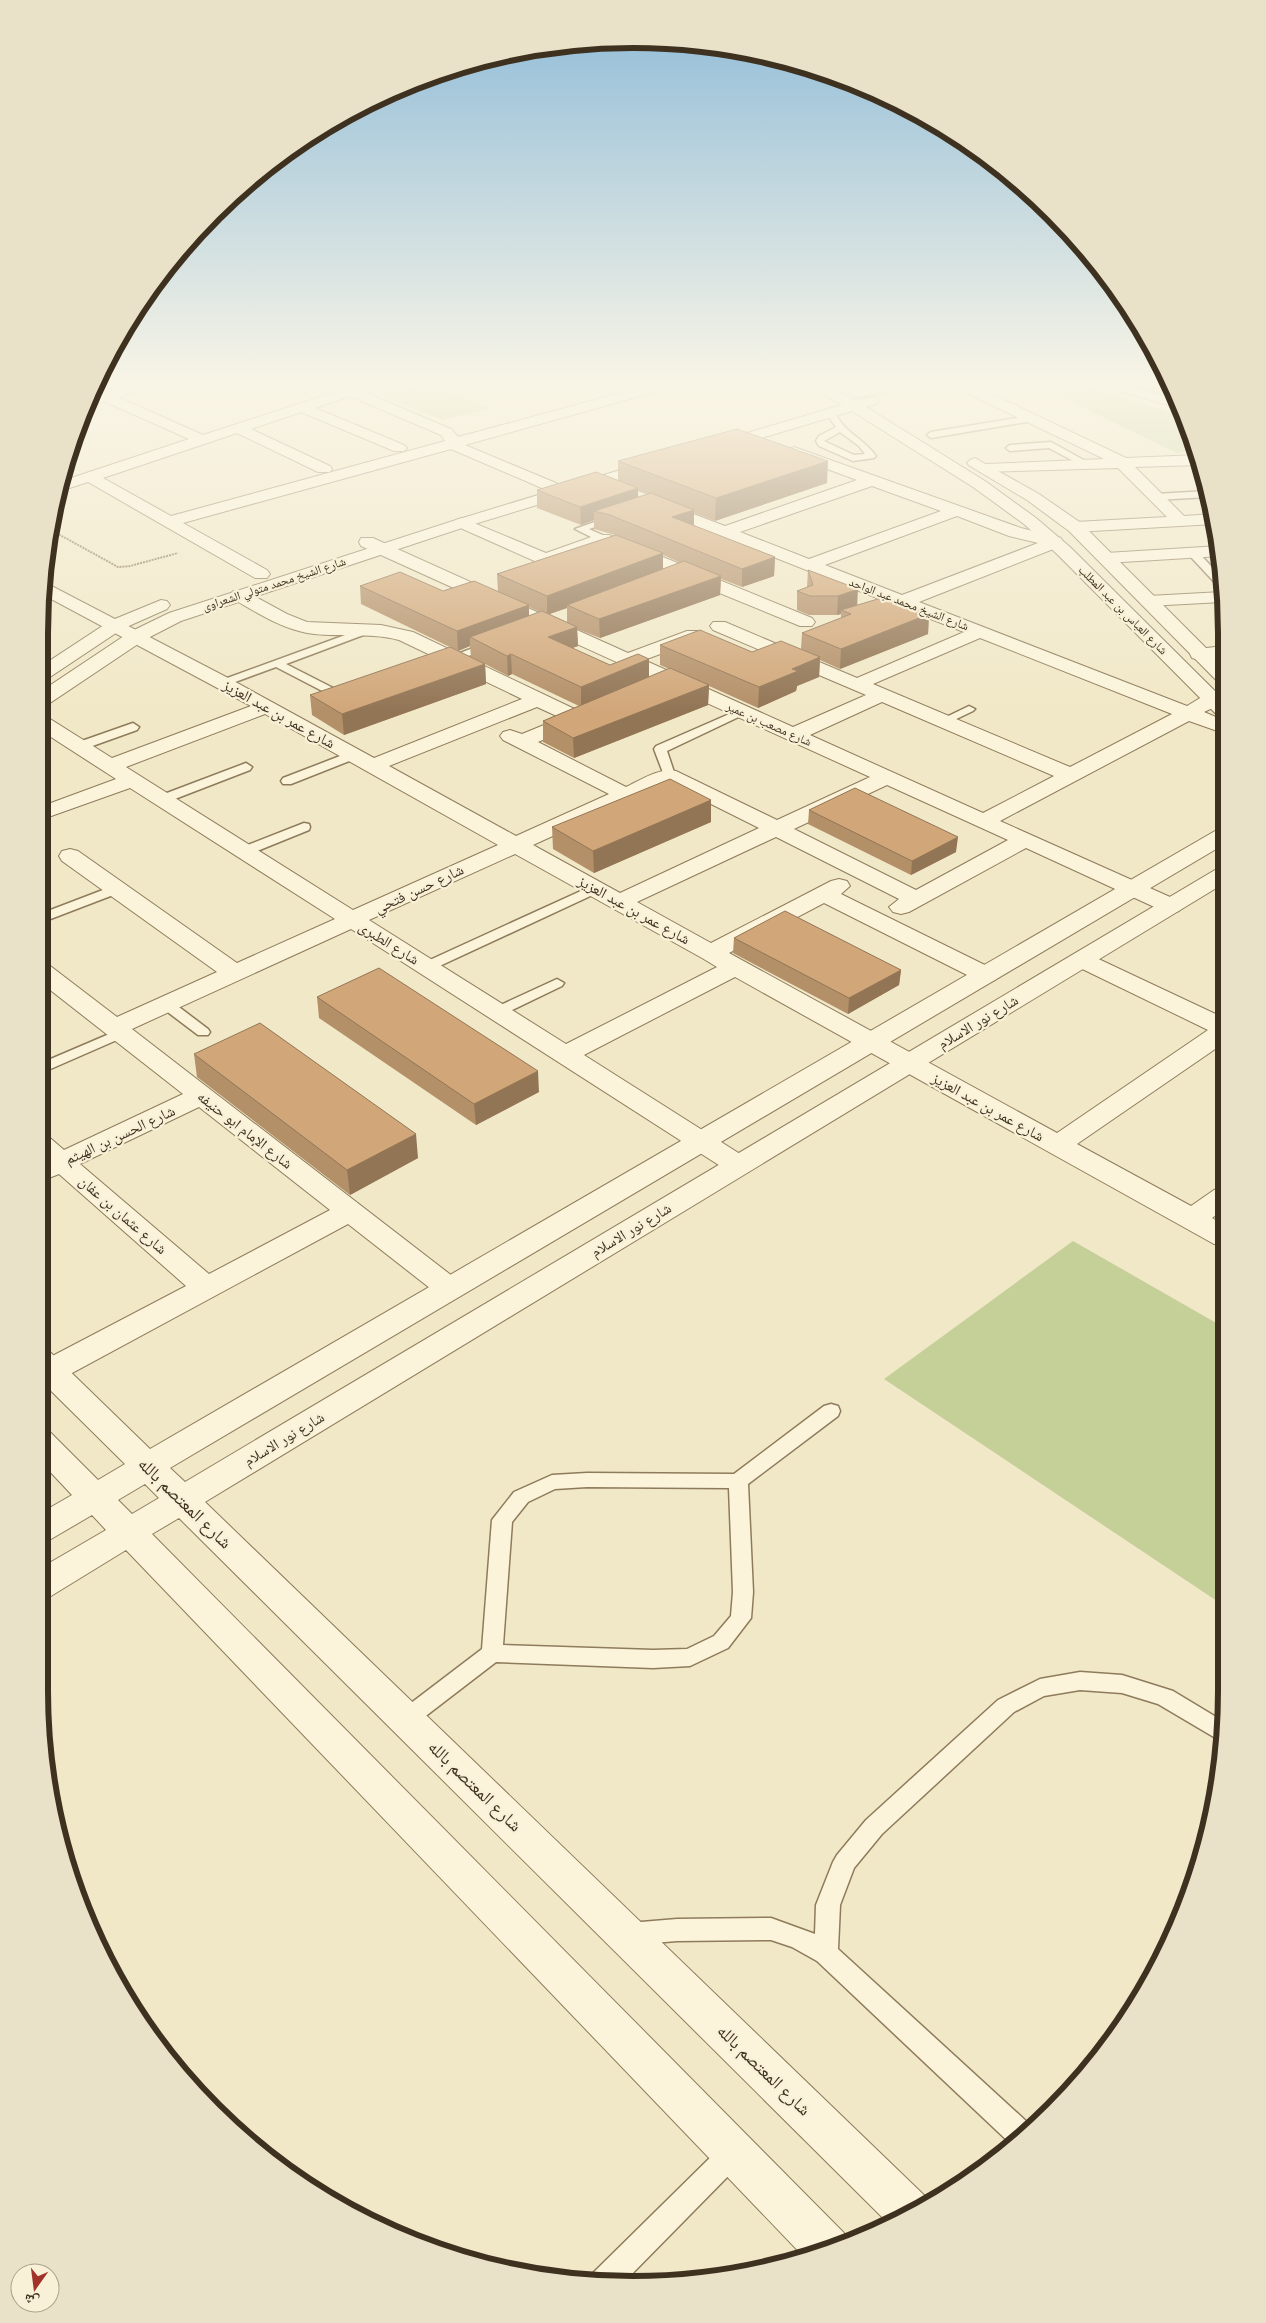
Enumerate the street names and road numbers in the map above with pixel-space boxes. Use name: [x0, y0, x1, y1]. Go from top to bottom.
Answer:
street label: شارع الشيخ محمد متولي الشعراوى: [200, 552, 348, 617]
street label: شارع العباس بن عبد المطلب: [1075, 561, 1172, 658]
street label: شارع الشيخ محمد عبد الواحد: [847, 573, 972, 634]
street label: شارع عمر بن عبد العزيز: [218, 673, 339, 753]
street label: شارع مصعب بن عمير: [723, 697, 815, 750]
street label: شارع حسن فتحي: [371, 859, 468, 920]
street label: شارع عمر بن عبد العزيز: [573, 869, 694, 949]
street label: شارع الطبرى: [355, 916, 424, 970]
street label: شارع نور الاسلام: [933, 989, 1022, 1054]
street label: شارع عمر بن عبد العزيز: [927, 1066, 1048, 1146]
street label: شارع الإمام ابو حنيفه: [193, 1086, 297, 1174]
street label: شارع الحسن بن الهيثم: [61, 1100, 178, 1169]
street label: شارع عثمان بن عفان: [75, 1171, 172, 1259]
street label: شارع نور الاسلام: [586, 1197, 675, 1262]
street label: شارع نور الاسلام: [239, 1406, 328, 1471]
street label: شارع المعتصم بالله: [133, 1451, 238, 1554]
street label: شارع المعتصم بالله: [423, 1734, 528, 1837]
street label: شارع المعتصم بالله: [712, 2018, 817, 2121]

